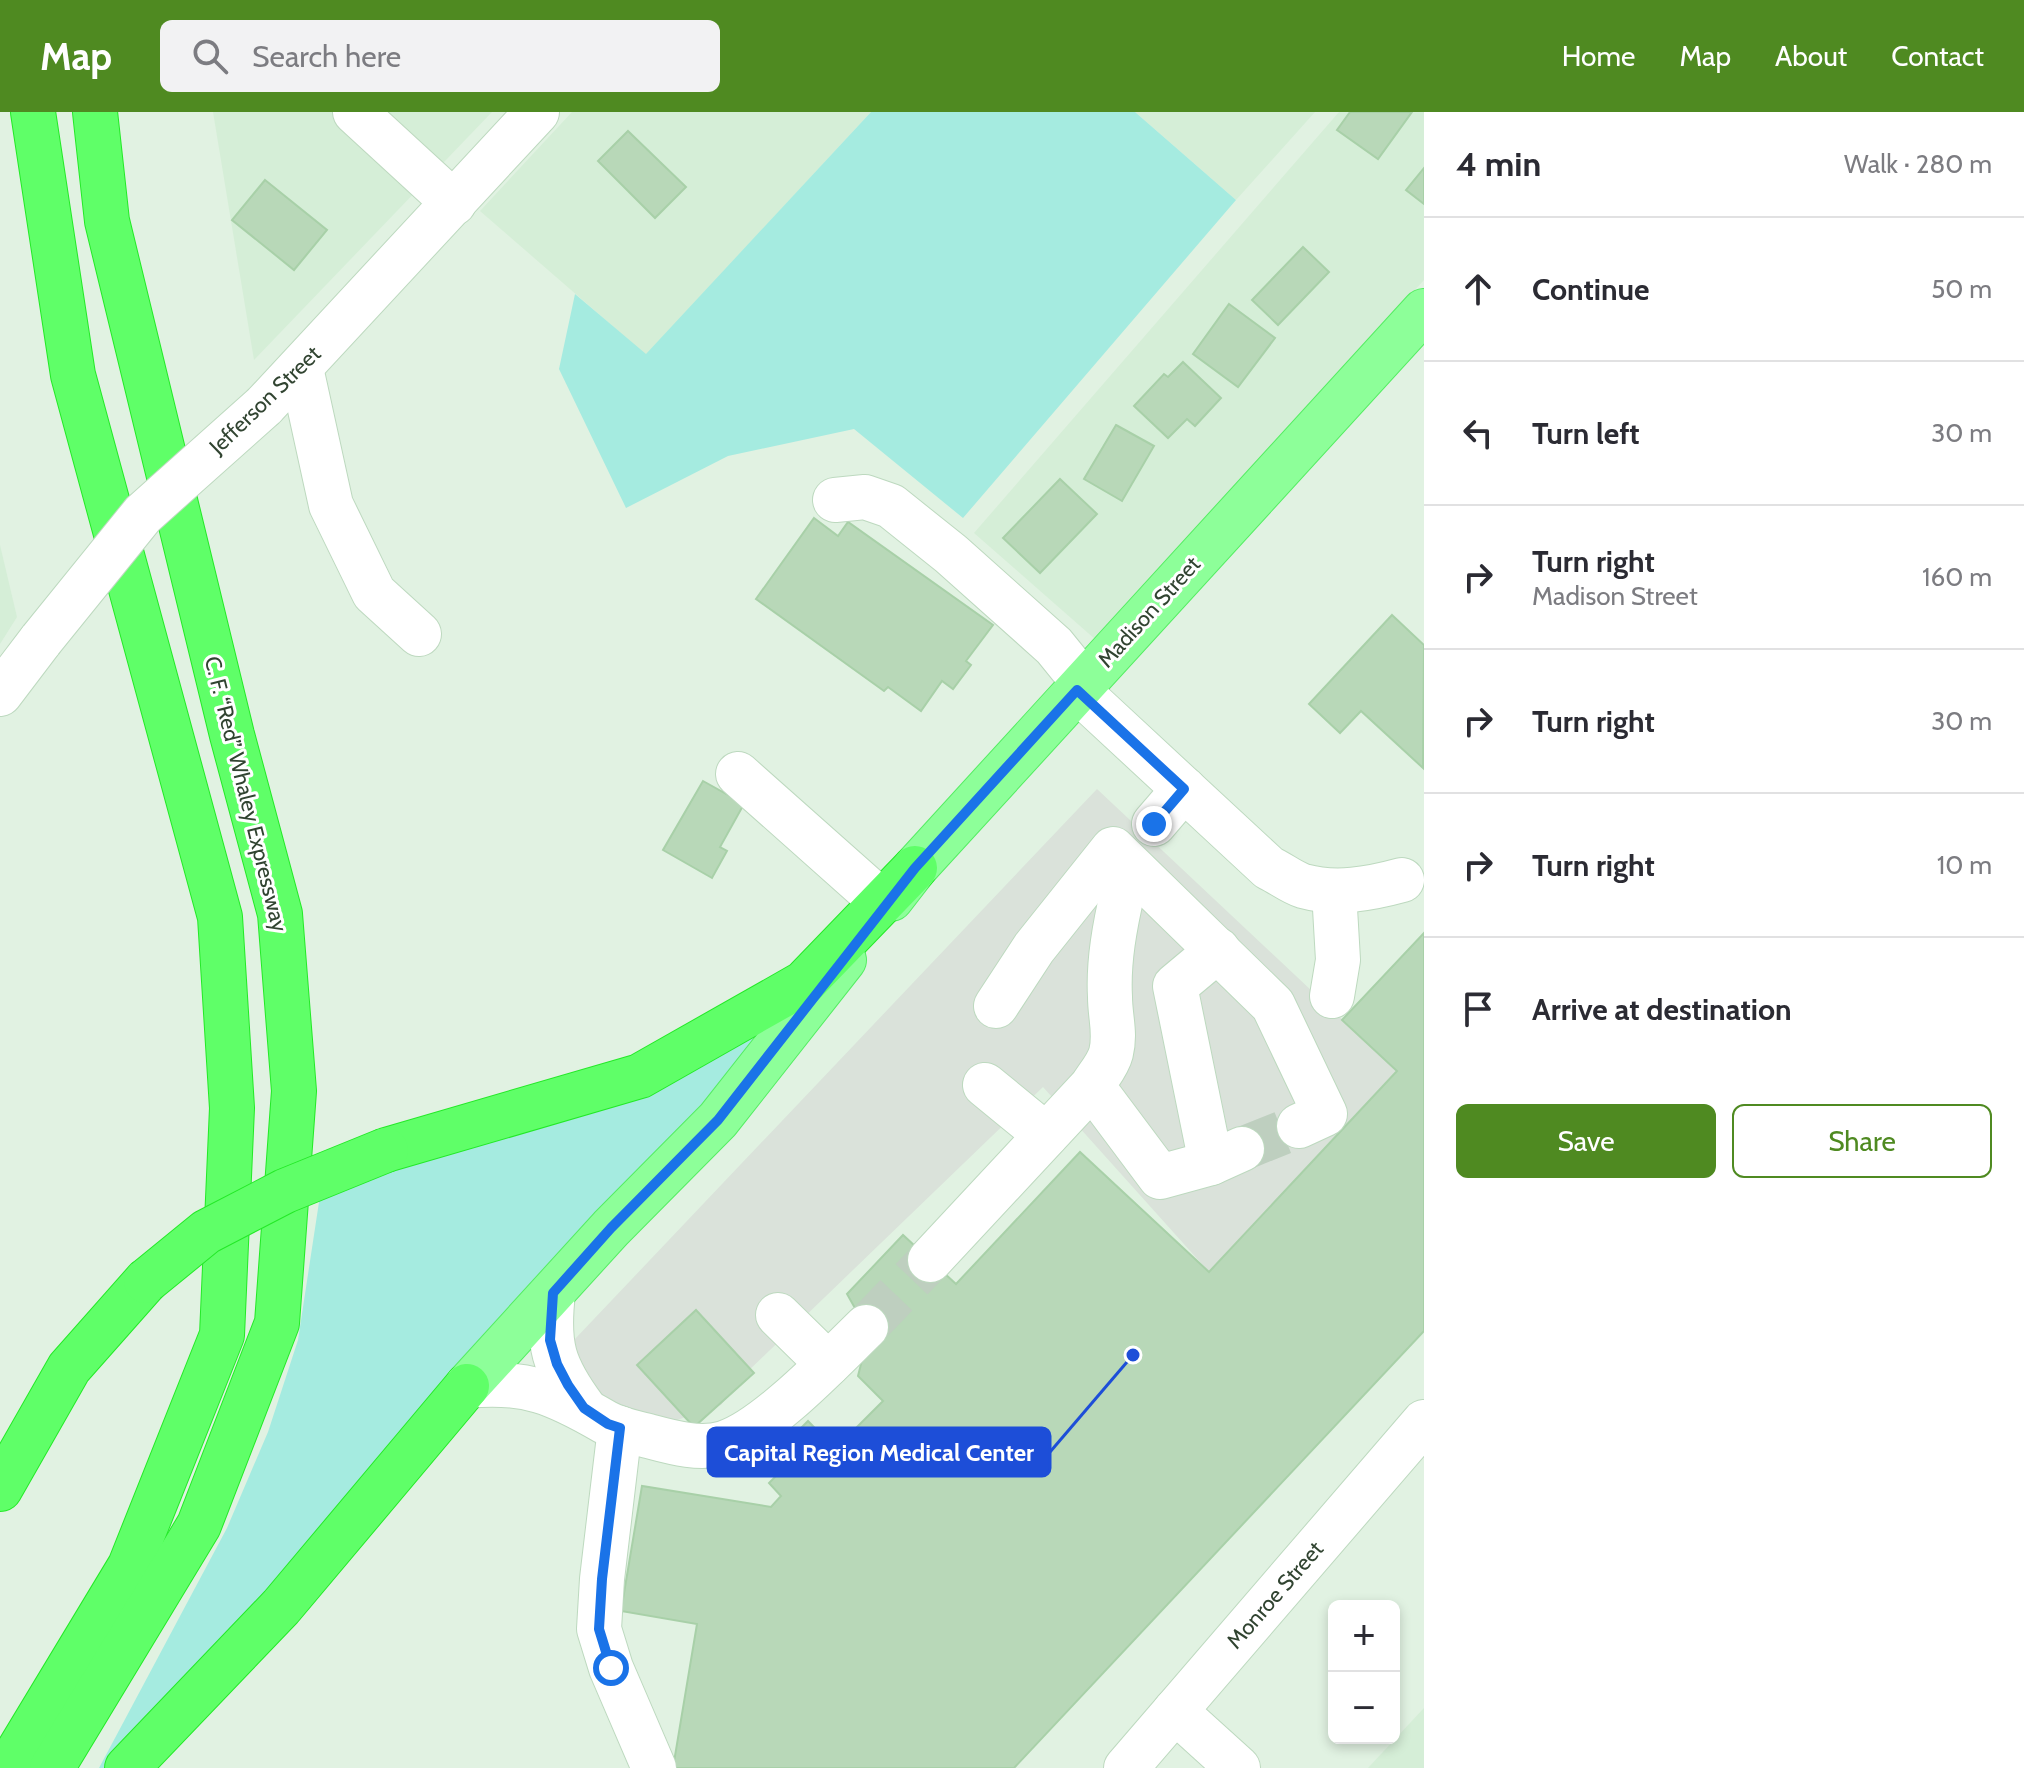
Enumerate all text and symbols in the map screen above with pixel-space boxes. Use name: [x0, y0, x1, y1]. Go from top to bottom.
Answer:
search box: [160, 20, 720, 92]
text: Map: [40, 33, 112, 80]
icon: search: [188, 34, 232, 78]
text: Search here: [252, 38, 401, 75]
text: Home: [1562, 39, 1635, 73]
text: Map: [1679, 39, 1731, 73]
text: About: [1775, 39, 1847, 73]
text: Contact: [1891, 39, 1984, 73]
text: 4 min: [1456, 143, 1541, 185]
text: Walk · 280 m: [1844, 148, 1992, 180]
icon: ahead: [1456, 267, 1500, 311]
text: Continue: [1532, 271, 1649, 308]
text: 50 m: [1931, 273, 1992, 305]
street label: Jefferson Street: [203, 340, 327, 460]
icon: left: [1456, 411, 1500, 455]
text: Turn left: [1532, 415, 1640, 452]
text: 30 m: [1931, 417, 1992, 449]
text: Turn right: [1532, 543, 1655, 580]
street label: Madison Street: [1092, 550, 1206, 673]
icon: right: [1456, 555, 1500, 599]
text: 160 m: [1922, 561, 1992, 593]
text: Madison Street: [1532, 580, 1698, 612]
street label: C. F. “Red” Whaley Expressway: [199, 653, 293, 935]
icon: right: [1456, 699, 1500, 743]
text: Turn right: [1532, 703, 1655, 740]
text: 30 m: [1931, 705, 1992, 737]
route end: [1136, 806, 1172, 842]
icon: right: [1456, 843, 1500, 887]
text: Turn right: [1532, 847, 1655, 884]
text: 10 m: [1937, 849, 1992, 881]
icon: arrive: [1456, 987, 1500, 1031]
text: Arrive at destination: [1532, 991, 1792, 1028]
button: Save: [1456, 1104, 1716, 1178]
button: Share: [1732, 1104, 1992, 1178]
callout: Capital Region Medical Center: [708, 1428, 1050, 1476]
text: Capital Region Medical Center: [724, 1438, 1034, 1467]
street label: Monroe Street: [1221, 1535, 1329, 1654]
map controls: [1328, 1600, 1400, 1744]
button: +: [1328, 1600, 1400, 1672]
route start: [593, 1650, 629, 1686]
button: −: [1328, 1672, 1400, 1744]

